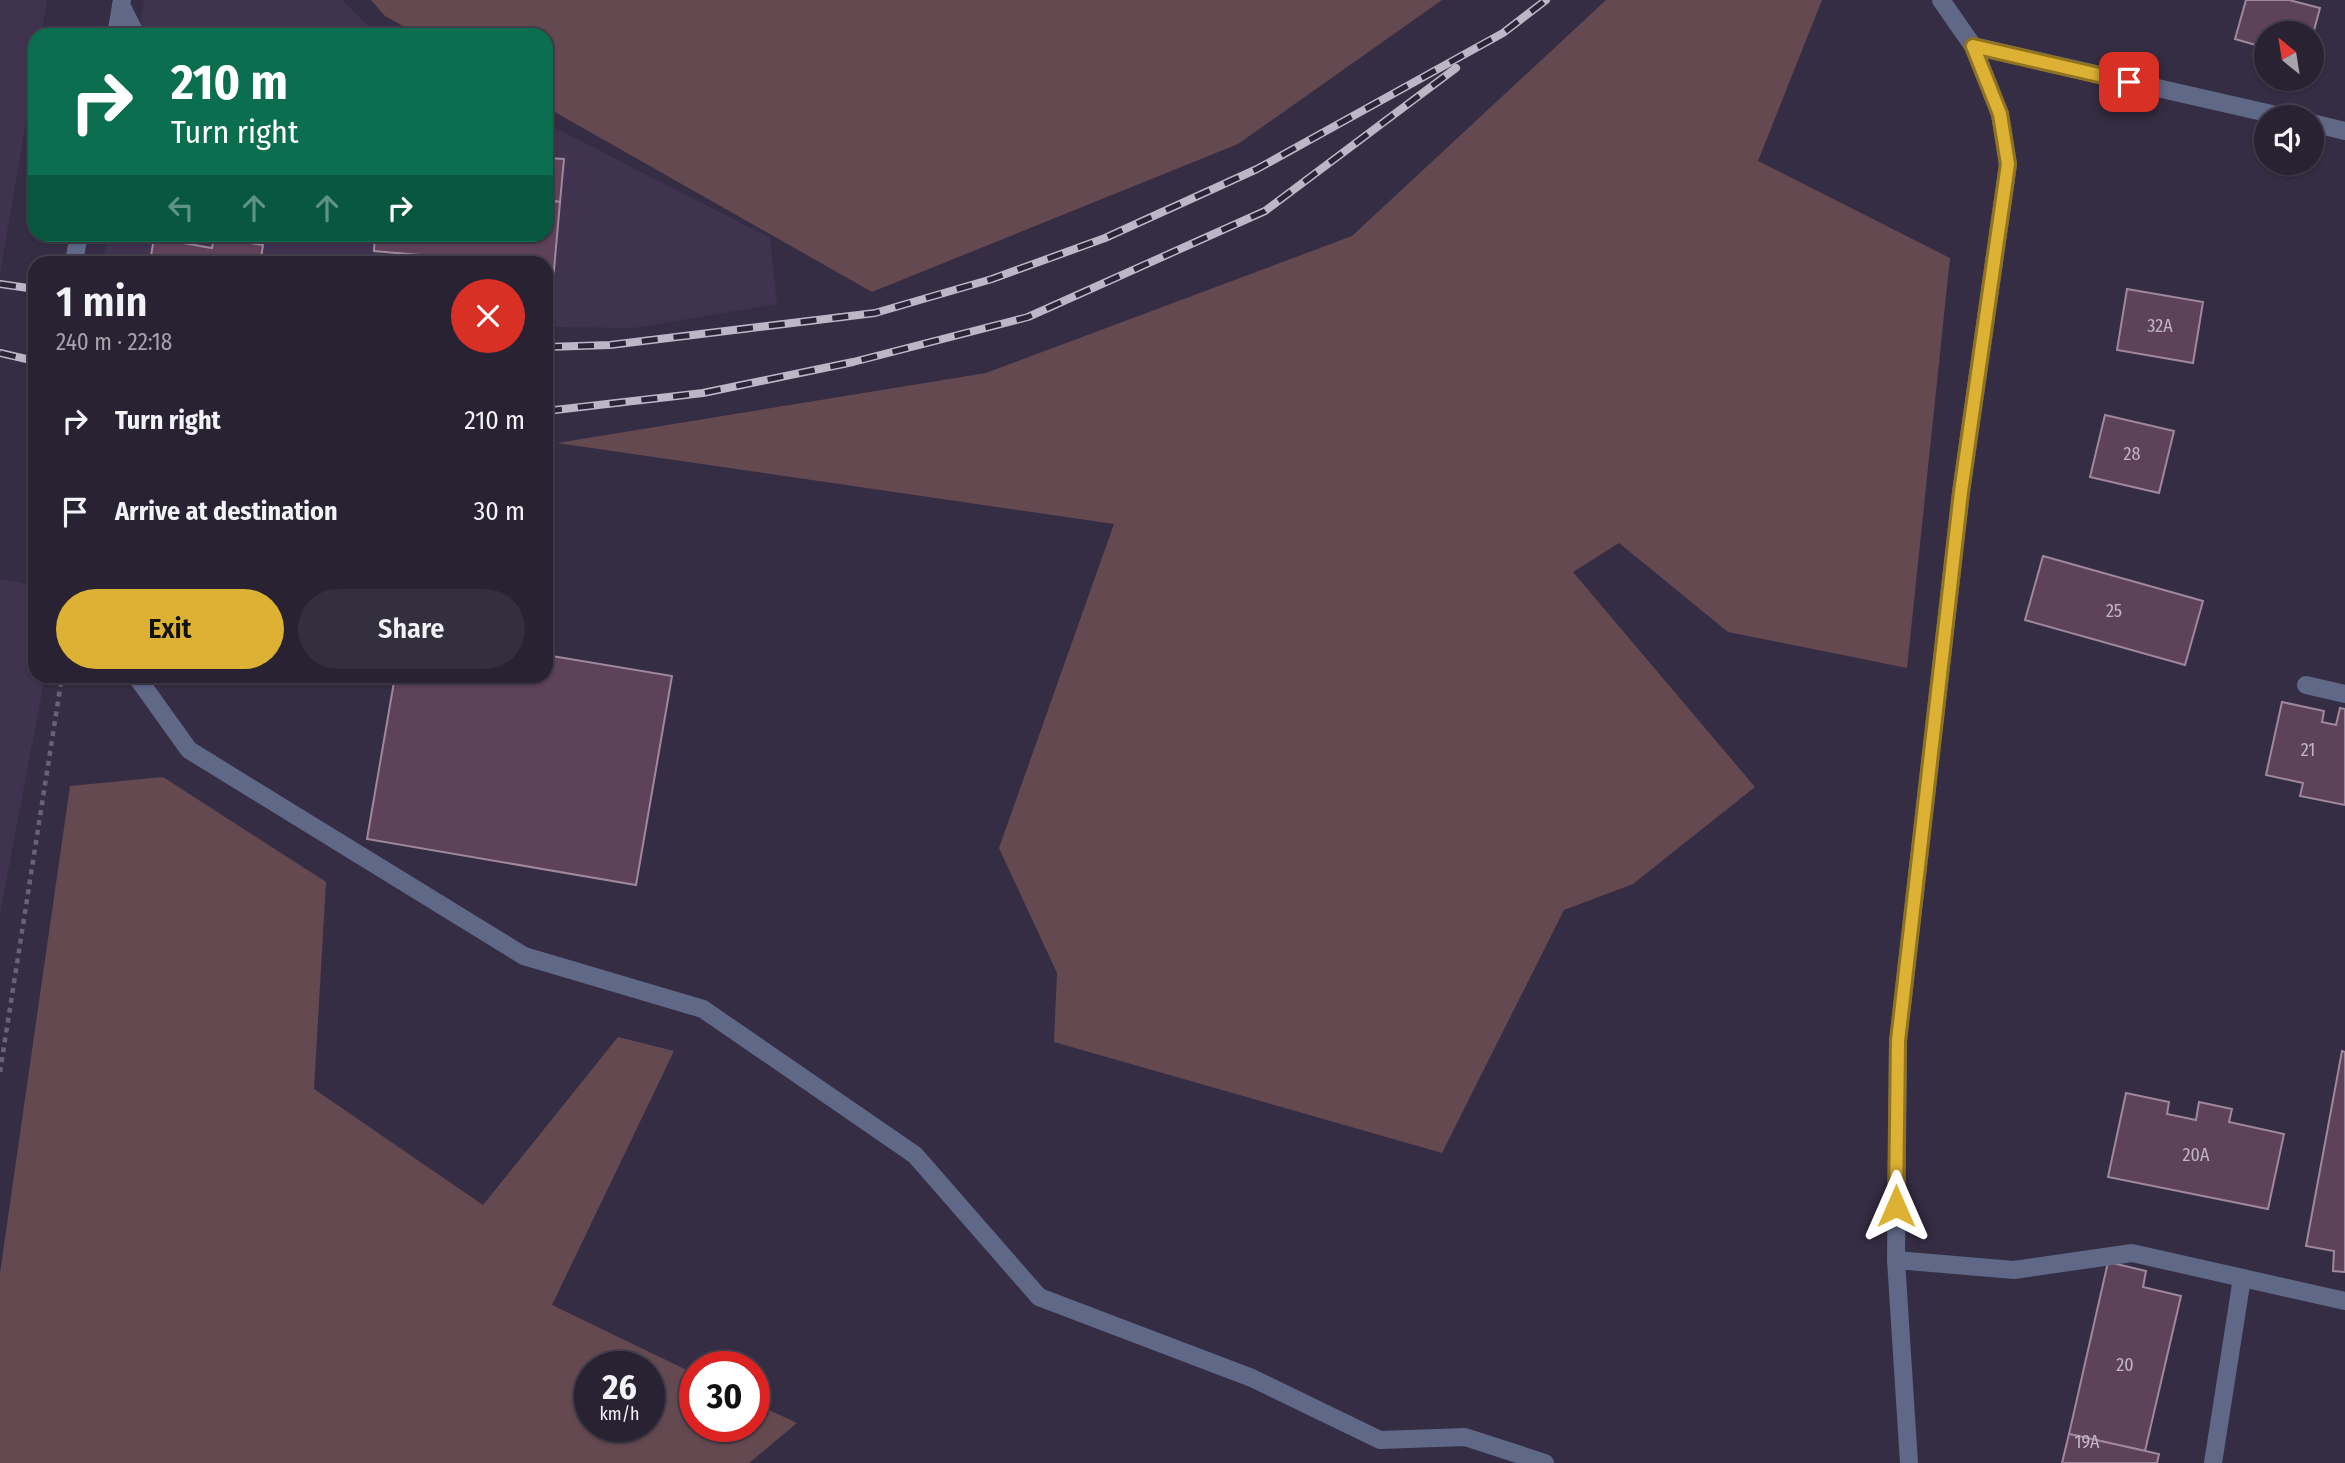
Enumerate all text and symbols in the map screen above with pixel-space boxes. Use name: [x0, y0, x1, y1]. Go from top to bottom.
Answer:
north arrow: [2254, 21, 2324, 91]
map controls: [2254, 21, 2324, 175]
pin: [2099, 52, 2159, 112]
text: 210 m: [171, 53, 288, 112]
icon: right: [56, 56, 147, 147]
icon: arrive: [2110, 63, 2148, 101]
button: sound: [2254, 105, 2324, 175]
text: Turn right: [171, 113, 298, 151]
icon: left: [162, 189, 200, 227]
icon: ahead: [235, 189, 273, 227]
icon: ahead: [308, 189, 346, 227]
icon: right: [381, 189, 419, 227]
text: 1 min: [56, 277, 147, 327]
button: close: [451, 279, 525, 353]
house number: 32А: [2147, 315, 2173, 337]
text: 240 m · 22:18: [56, 328, 172, 356]
icon: right: [56, 402, 94, 440]
text: Turn right: [115, 405, 221, 436]
text: 210 m: [464, 405, 525, 436]
house number: 28: [2124, 443, 2140, 465]
icon: arrive: [56, 493, 94, 531]
text: Arrive at destination: [115, 496, 338, 527]
text: 30 m: [474, 496, 525, 527]
button: Exit: [56, 589, 284, 669]
button: Share: [298, 589, 525, 669]
house number: 25: [2106, 600, 2122, 622]
house number: 21: [2301, 739, 2315, 761]
house number: 20А: [2183, 1144, 2210, 1166]
position arrow: [1859, 1169, 1933, 1243]
speed limit sign: 30: [679, 1351, 770, 1442]
house number: 20: [2116, 1354, 2134, 1376]
text: 26: [602, 1366, 637, 1408]
text: km/h: [599, 1403, 640, 1425]
house number: 19А: [2074, 1431, 2100, 1453]

